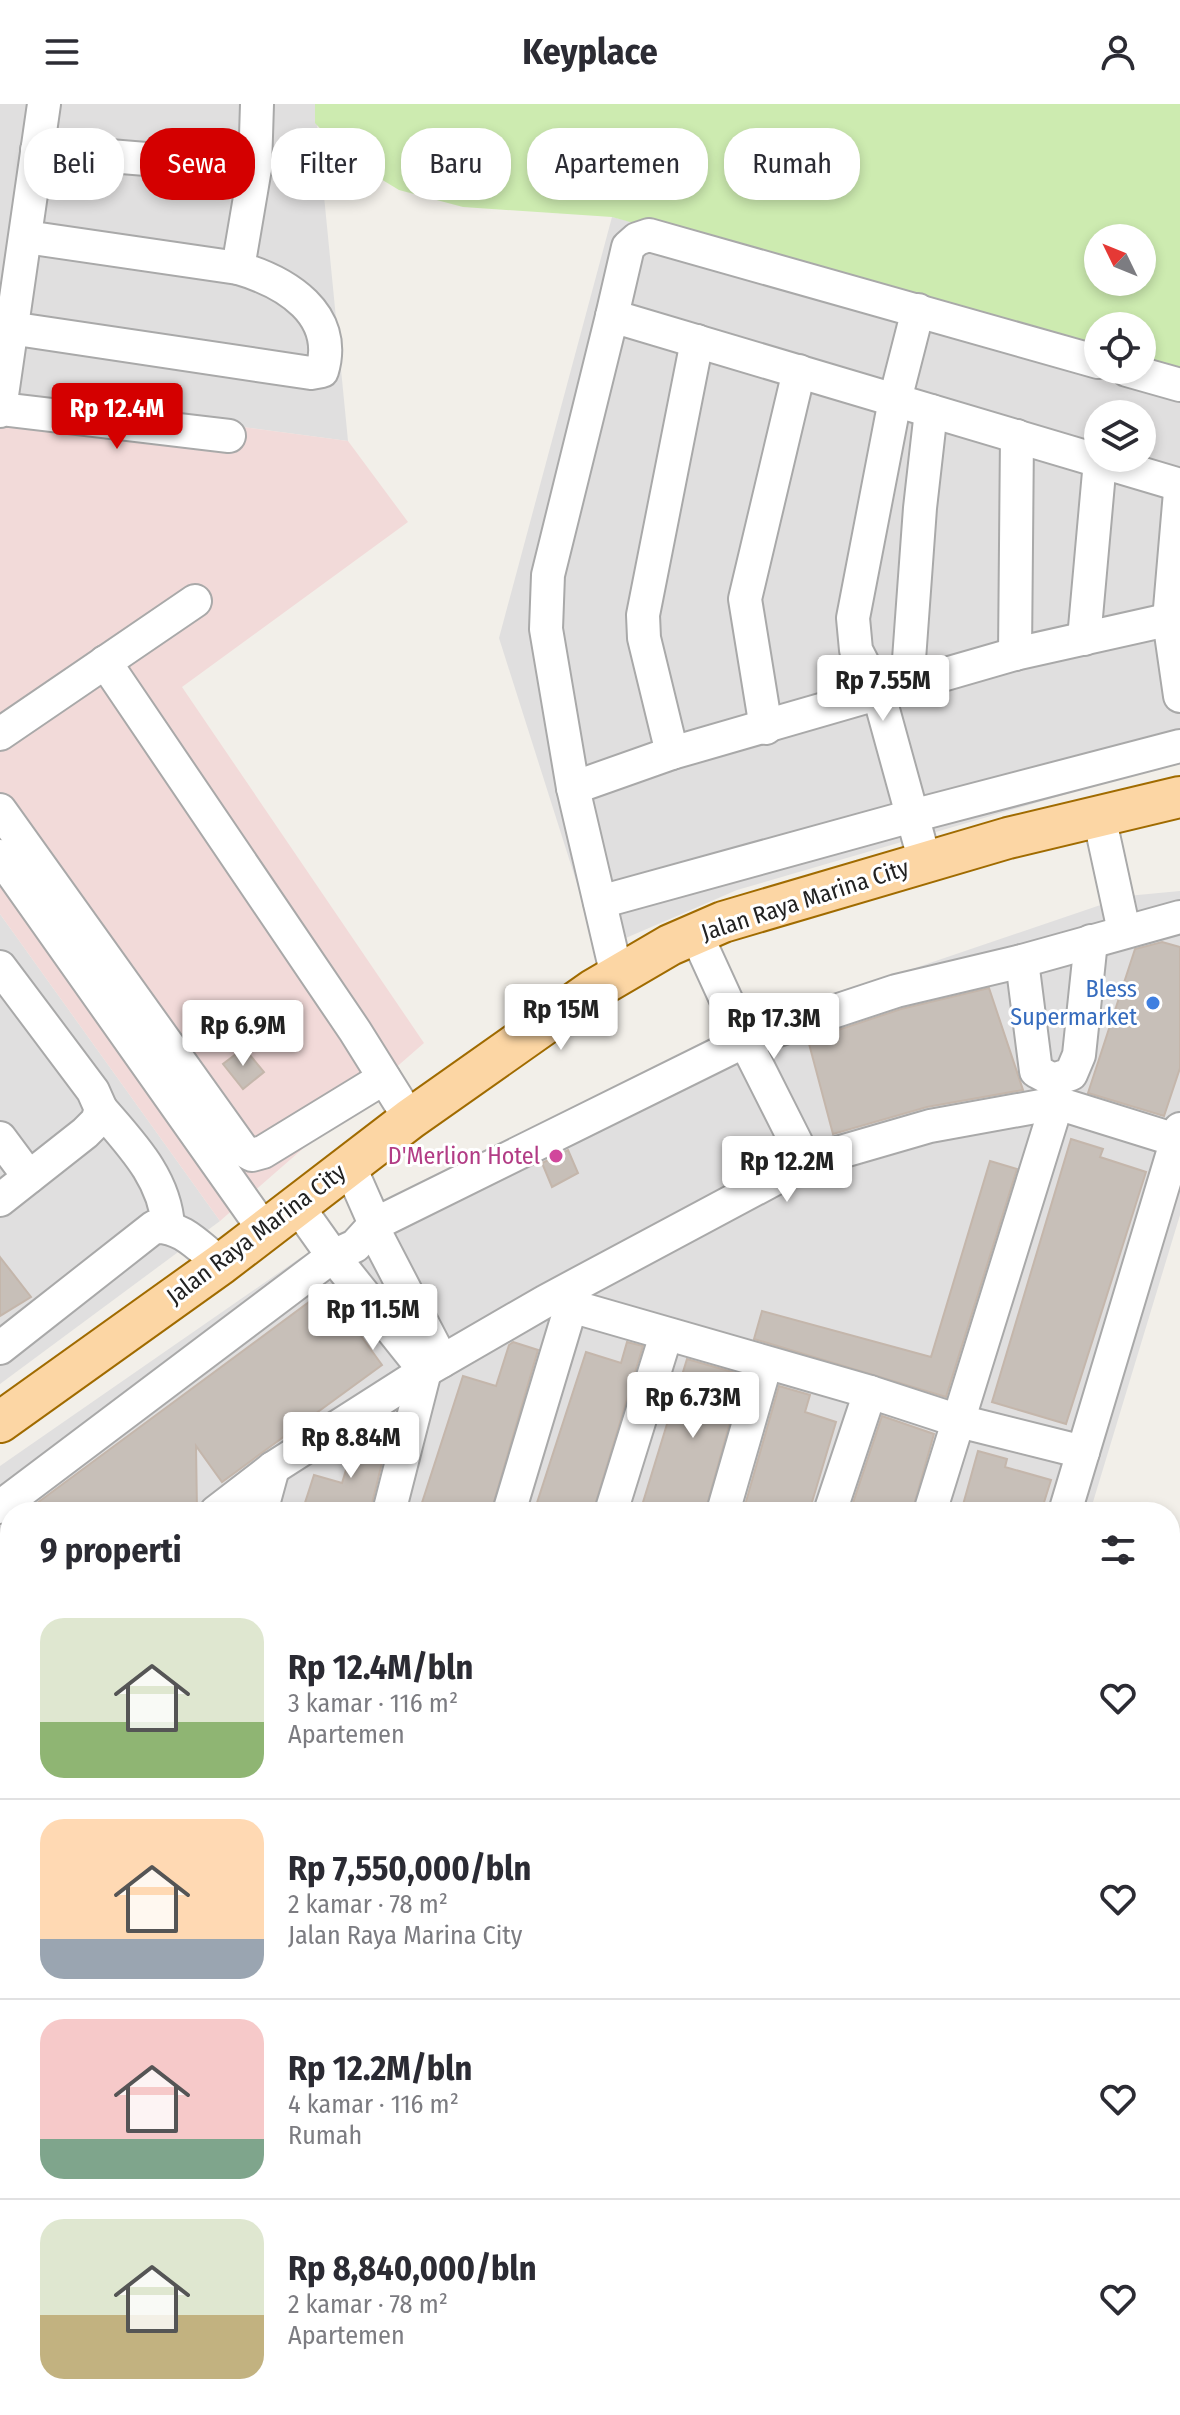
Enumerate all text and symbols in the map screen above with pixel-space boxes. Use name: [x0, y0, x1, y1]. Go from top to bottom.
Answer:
icon: menu: [40, 30, 84, 74]
text: Keyplace: [522, 30, 658, 74]
icon: person: [1096, 30, 1140, 74]
chip: Beli: [24, 128, 124, 200]
chip: Sewa: [140, 128, 255, 200]
chip: Filter: [271, 128, 385, 200]
chip: Baru: [401, 128, 511, 200]
chip: Apartemen: [527, 128, 708, 200]
chip: Rumah: [724, 128, 860, 200]
north arrow: [1084, 224, 1156, 296]
map controls: [1084, 224, 1156, 472]
button: locate: [1084, 312, 1156, 384]
pin: Rp 12.4M: [34, 383, 200, 451]
text: Rp 12.4M: [70, 393, 164, 424]
button: layers: [1084, 400, 1156, 472]
pin: Rp 7.55M: [800, 655, 966, 723]
text: Rp 7.55M: [835, 665, 931, 696]
street label: Jalan Raya Marina City: [698, 853, 912, 947]
place label: Bless Supermarket: [1010, 975, 1137, 1031]
pin: Rp 15M: [496, 984, 626, 1052]
pin: Rp 17.3M: [691, 993, 857, 1061]
text: Rp 15M: [523, 994, 599, 1025]
marker: Bless Supermarket: [1144, 994, 1162, 1012]
pin: Rp 6.9M: [169, 1000, 317, 1068]
text: Rp 17.3M: [727, 1003, 821, 1034]
text: Rp 6.9M: [200, 1010, 286, 1041]
pin: Rp 12.2M: [704, 1136, 870, 1204]
place label: D'Merlion Hotel: [388, 1142, 540, 1170]
text: Rp 12.2M: [740, 1146, 834, 1177]
marker: D'Merlion Hotel: [547, 1147, 565, 1165]
street label: Jalan Raya Marina City: [161, 1158, 351, 1310]
pin: Rp 11.5M: [290, 1284, 456, 1352]
text: Rp 11.5M: [326, 1294, 420, 1325]
pin: Rp 6.73M: [610, 1372, 776, 1440]
text: Rp 6.73M: [645, 1382, 741, 1413]
pin: Rp 8.84M: [268, 1412, 434, 1480]
text: Rp 8.84M: [301, 1422, 401, 1453]
icon: filters: [1096, 1528, 1140, 1572]
text: 9 properti: [40, 1530, 182, 1571]
text: Rp 12.4M/bln: [288, 1647, 473, 1688]
icon: home: [104, 1650, 200, 1746]
icon: heart: [1096, 1676, 1140, 1720]
text: 3 kamar · 116 m²: [288, 1688, 458, 1719]
text: Apartemen: [288, 1719, 405, 1750]
text: Rp 7,550,000/bln: [288, 1848, 531, 1889]
icon: home: [104, 1851, 200, 1947]
icon: heart: [1096, 1877, 1140, 1921]
text: 2 kamar · 78 m²: [288, 1889, 448, 1920]
text: Jalan Raya Marina City: [288, 1920, 522, 1951]
text: Rp 12.2M/bln: [288, 2048, 472, 2089]
icon: home: [104, 2051, 200, 2147]
icon: heart: [1096, 2077, 1140, 2121]
text: 4 kamar · 116 m²: [288, 2089, 459, 2120]
text: Rumah: [288, 2120, 362, 2151]
text: Rp 8,840,000/bln: [288, 2248, 537, 2289]
icon: home: [104, 2251, 200, 2347]
icon: heart: [1096, 2277, 1140, 2321]
text: 2 kamar · 78 m²: [288, 2289, 448, 2320]
text: Apartemen: [288, 2320, 405, 2351]

